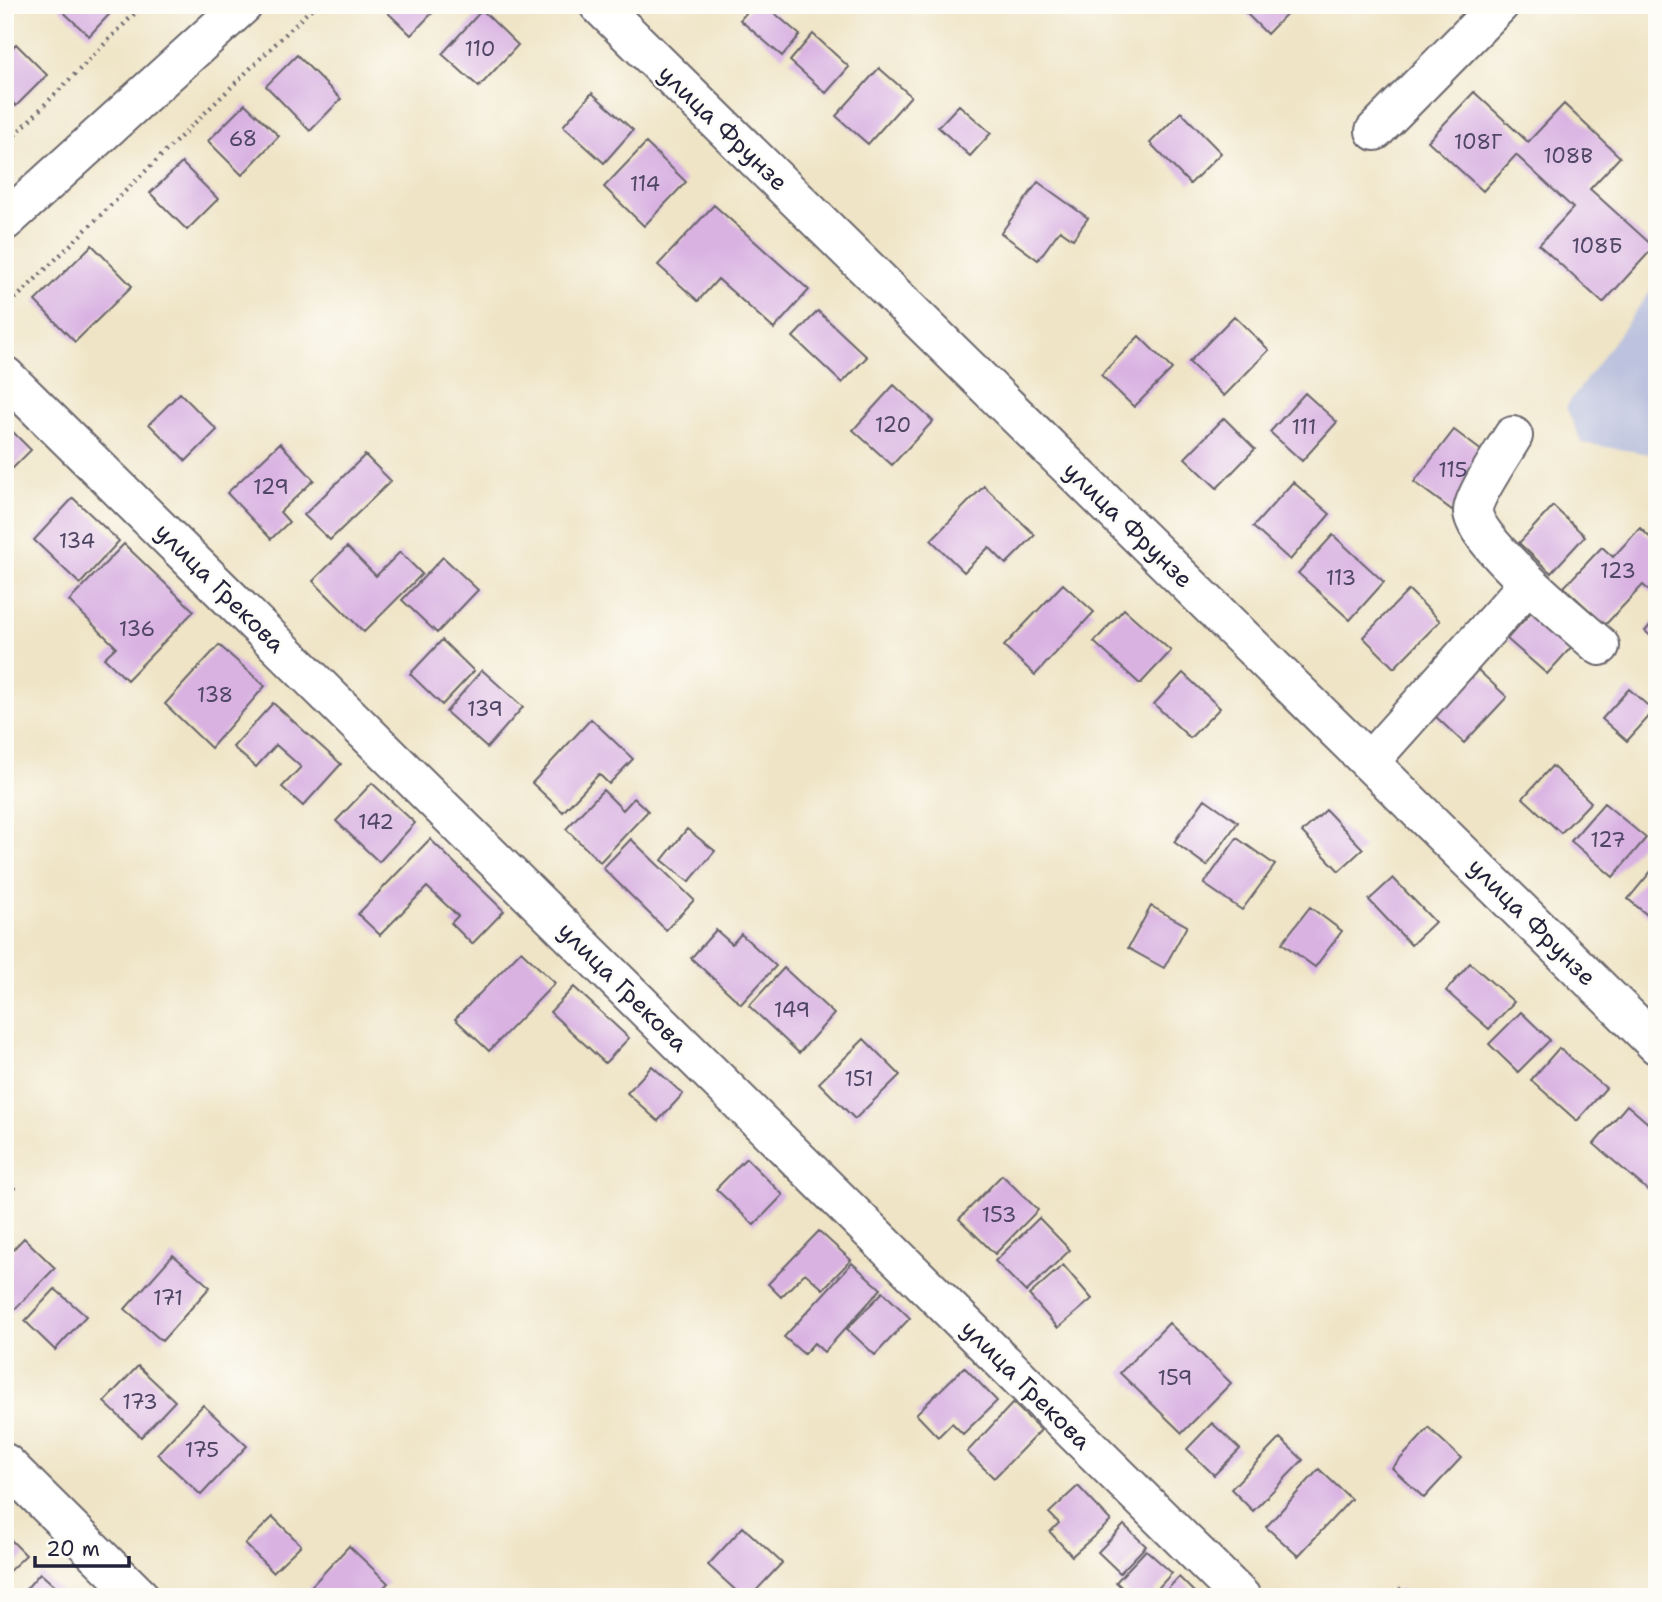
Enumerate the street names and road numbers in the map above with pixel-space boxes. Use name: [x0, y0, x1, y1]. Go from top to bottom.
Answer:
street label: улица Фрунзе: [651, 58, 795, 198]
street label: улица Фрунзе: [1056, 455, 1200, 595]
street label: улица Грекова: [148, 516, 292, 660]
street label: улица Фрунзе: [1461, 851, 1603, 993]
street label: улица Грекова: [551, 915, 695, 1059]
street label: улица Грекова: [954, 1313, 1098, 1457]

